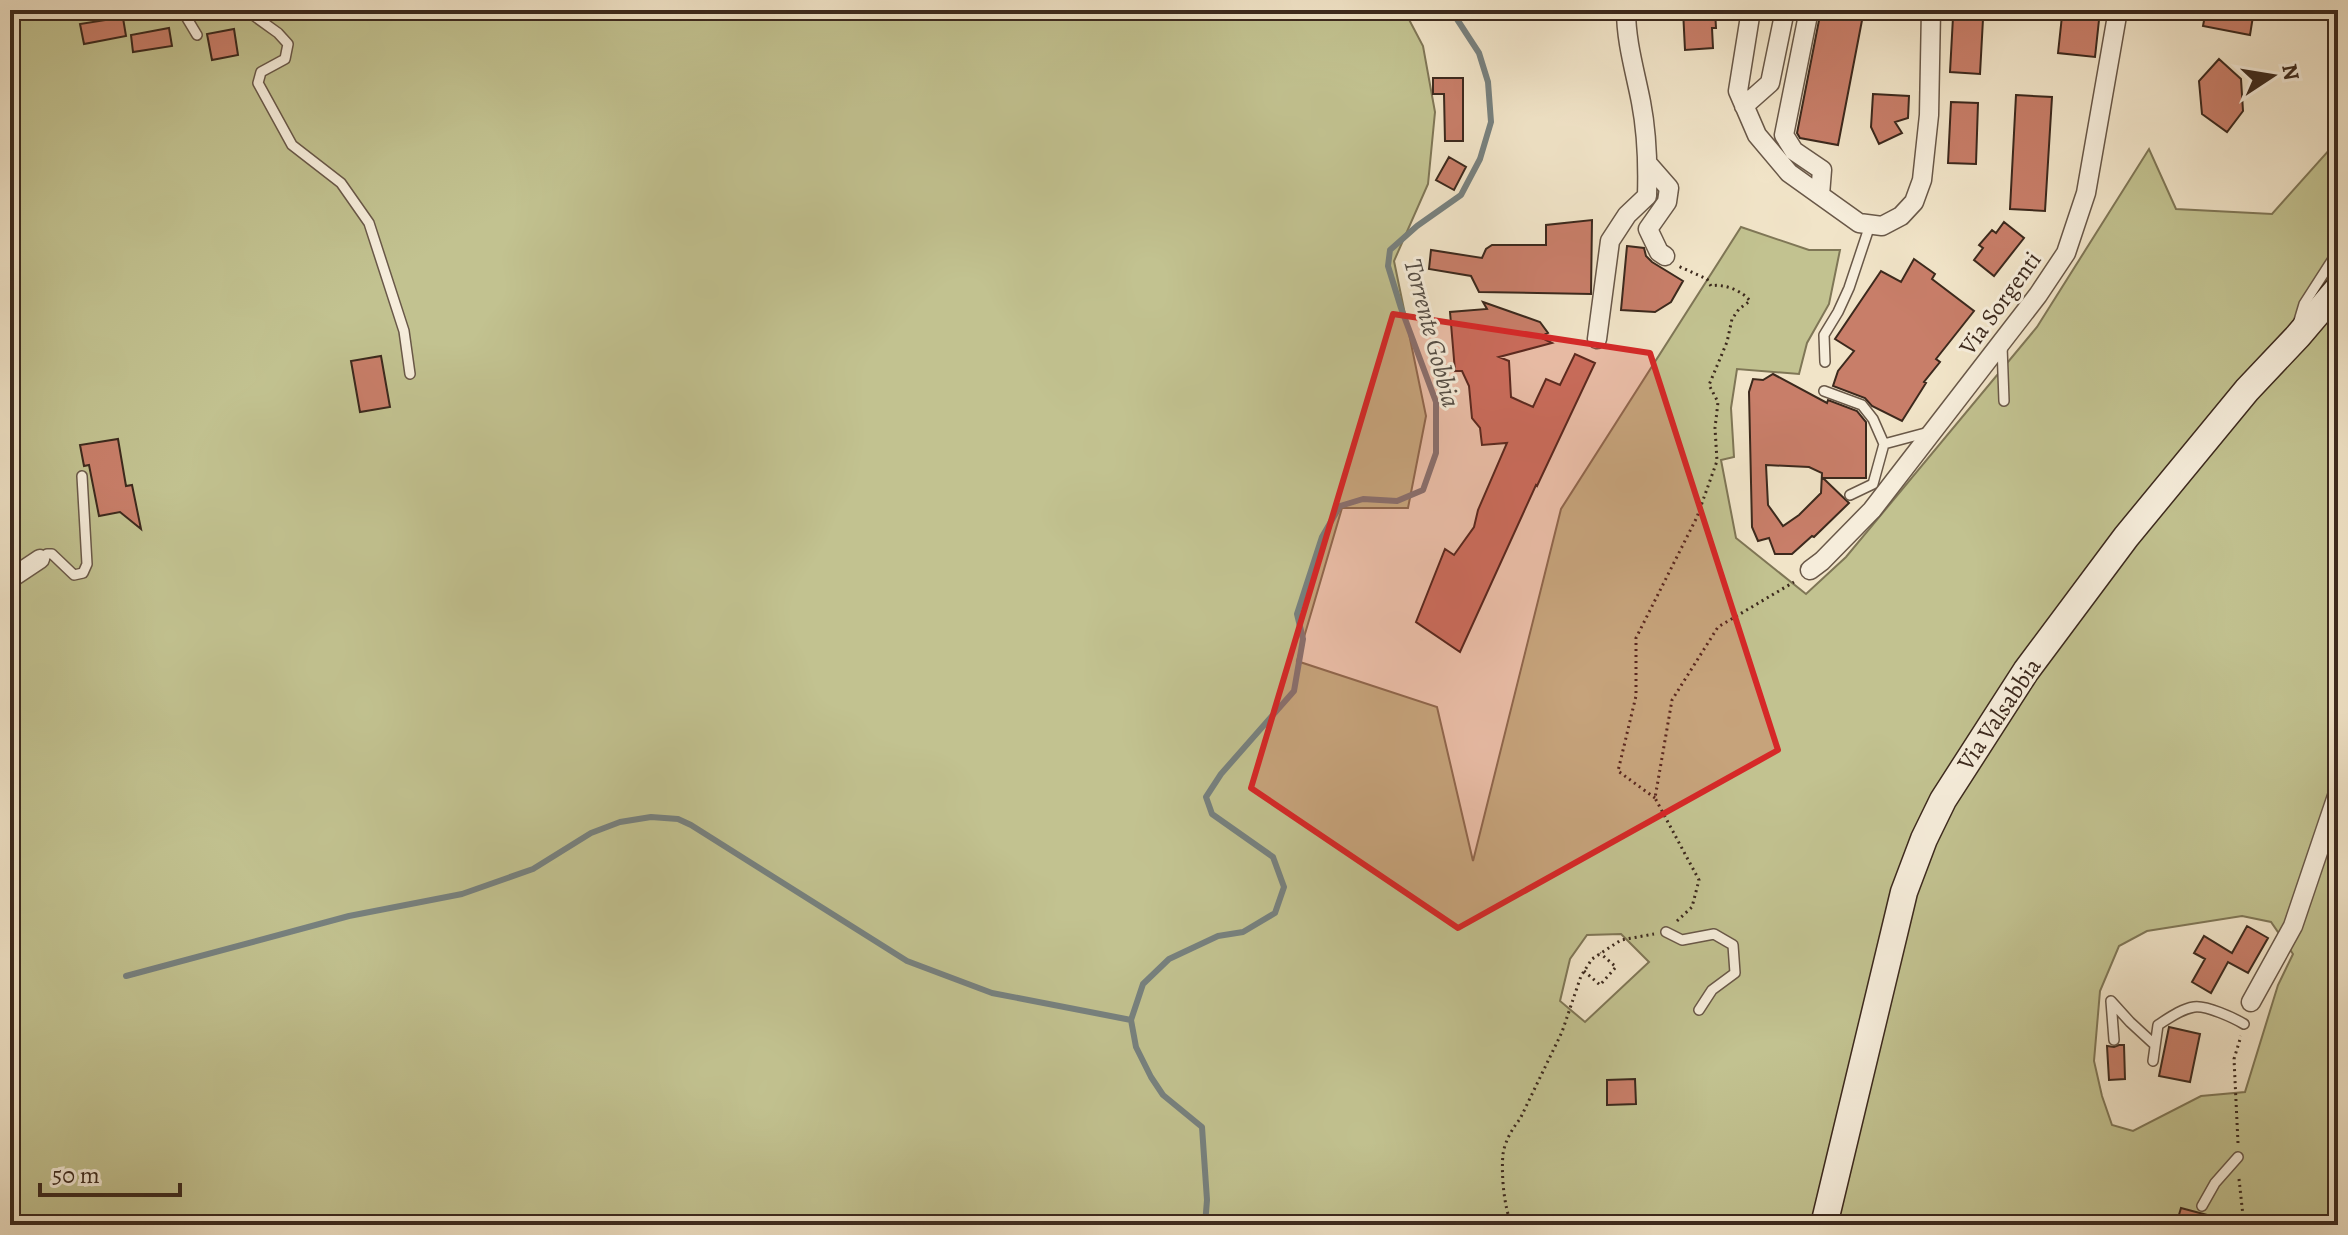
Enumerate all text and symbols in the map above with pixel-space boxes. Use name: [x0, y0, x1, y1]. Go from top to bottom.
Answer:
north arrow: [2232, 36, 2312, 116]
text: N: [2274, 61, 2307, 83]
street label: Via Sorgenti: [1951, 245, 2048, 362]
water label: Torrente Gobbia: [1395, 255, 1469, 411]
street label: Via Valsabbia: [1949, 651, 2049, 777]
scale bar: [40, 1147, 180, 1197]
text: 50 m: [52, 1159, 100, 1191]

